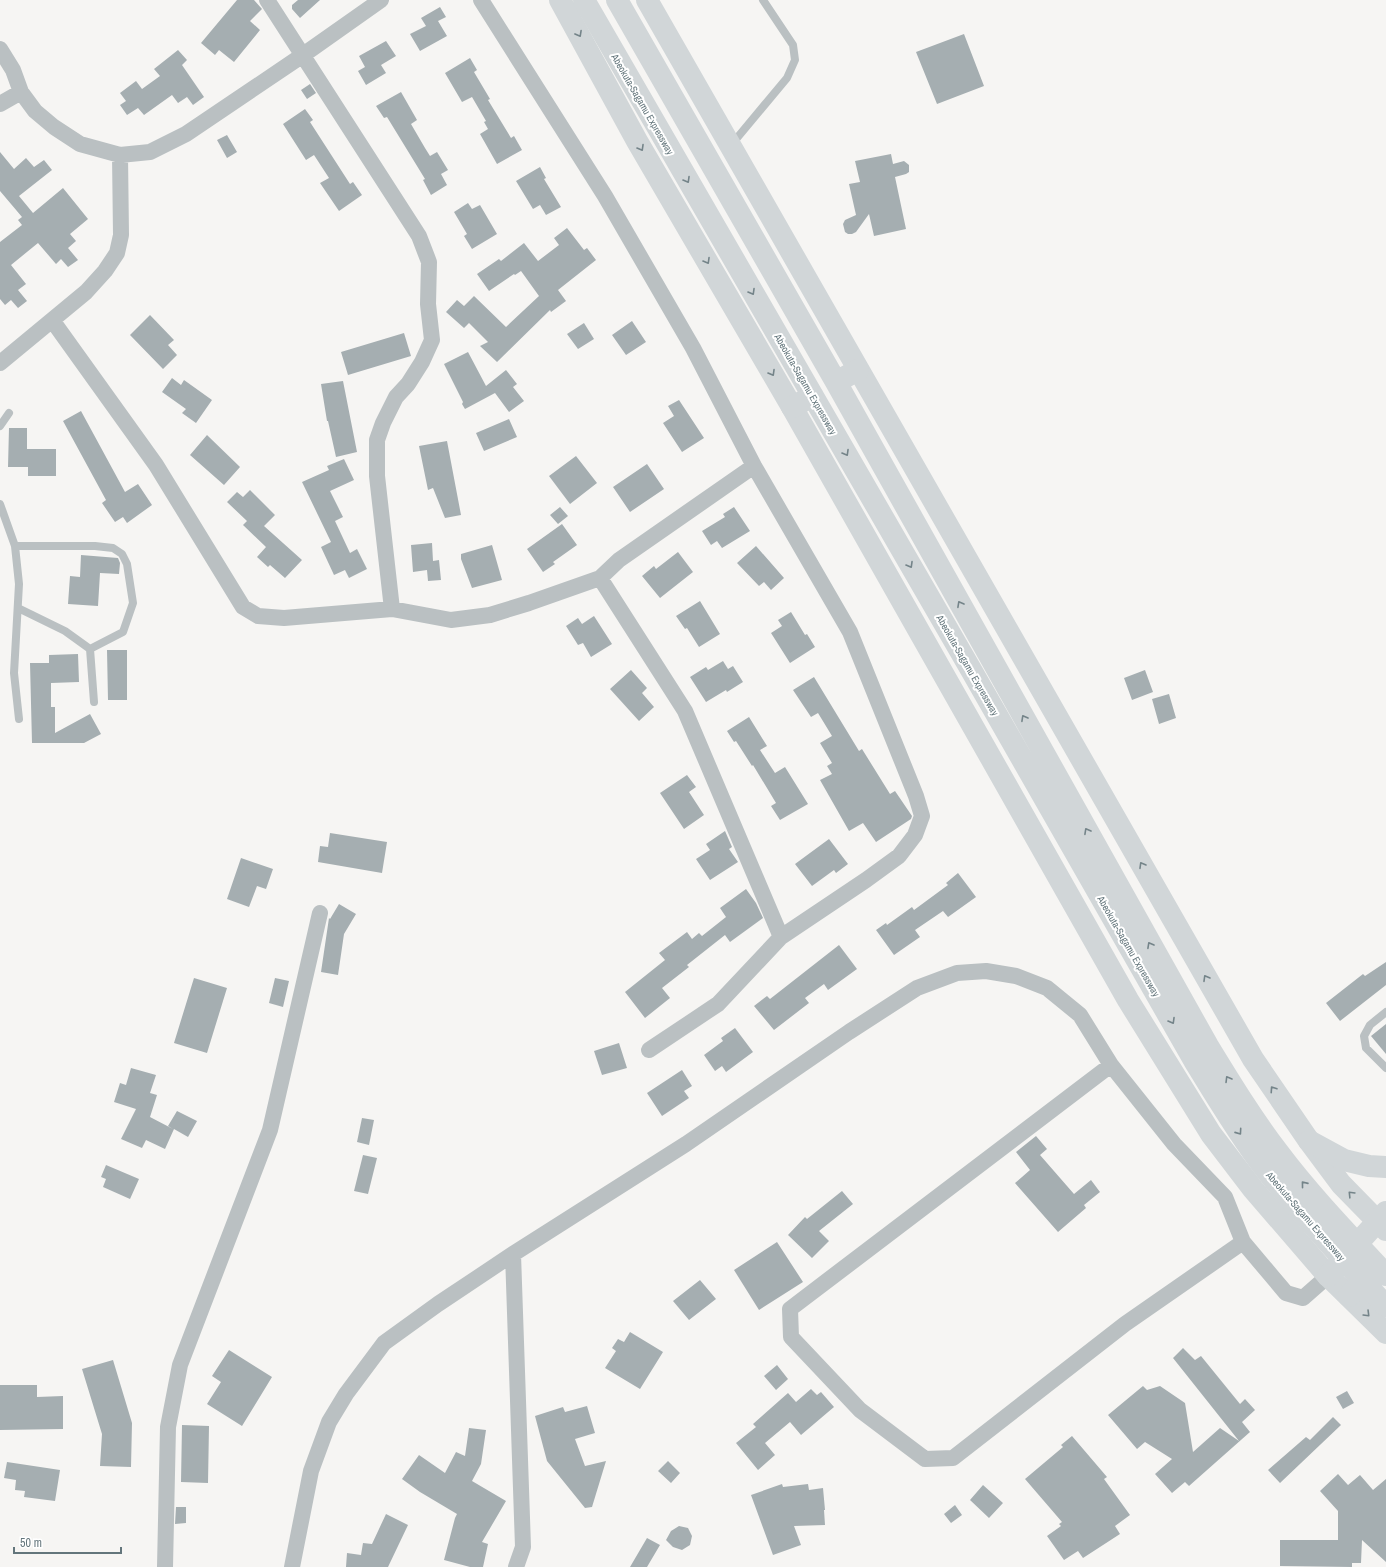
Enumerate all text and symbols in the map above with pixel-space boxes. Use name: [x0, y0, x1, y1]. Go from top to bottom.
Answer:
one-way arrow: [574, 30, 582, 37]
street label: Abeokuta-Sagamu Expressway: [608, 51, 677, 158]
one-way arrow: [637, 144, 644, 151]
one-way arrow: [682, 175, 689, 183]
one-way arrow: [702, 257, 709, 264]
one-way arrow: [748, 288, 755, 295]
street label: Abeokuta-Sagamu Expressway: [771, 331, 840, 438]
one-way arrow: [767, 369, 774, 376]
one-way arrow: [841, 449, 848, 456]
one-way arrow: [906, 561, 913, 568]
one-way arrow: [958, 601, 965, 608]
street label: Abeokuta-Sagamu Expressway: [933, 612, 1002, 719]
one-way arrow: [1021, 715, 1028, 722]
one-way arrow: [1084, 828, 1092, 836]
one-way arrow: [1139, 862, 1146, 869]
street label: Abeokuta-Sagamu Expressway: [1094, 893, 1163, 1000]
one-way arrow: [1148, 942, 1155, 949]
one-way arrow: [1204, 975, 1211, 982]
one-way arrow: [1167, 1017, 1174, 1024]
one-way arrow: [1225, 1076, 1233, 1083]
one-way arrow: [1271, 1086, 1278, 1093]
one-way arrow: [1234, 1128, 1241, 1135]
street label: Abeokuta-Sagamu Expressway: [1263, 1168, 1349, 1264]
one-way arrow: [1301, 1182, 1308, 1189]
one-way arrow: [1348, 1191, 1355, 1199]
one-way arrow: [1362, 1309, 1370, 1317]
scale bar: [14, 1529, 121, 1555]
text: 50 m: [20, 1535, 42, 1551]

